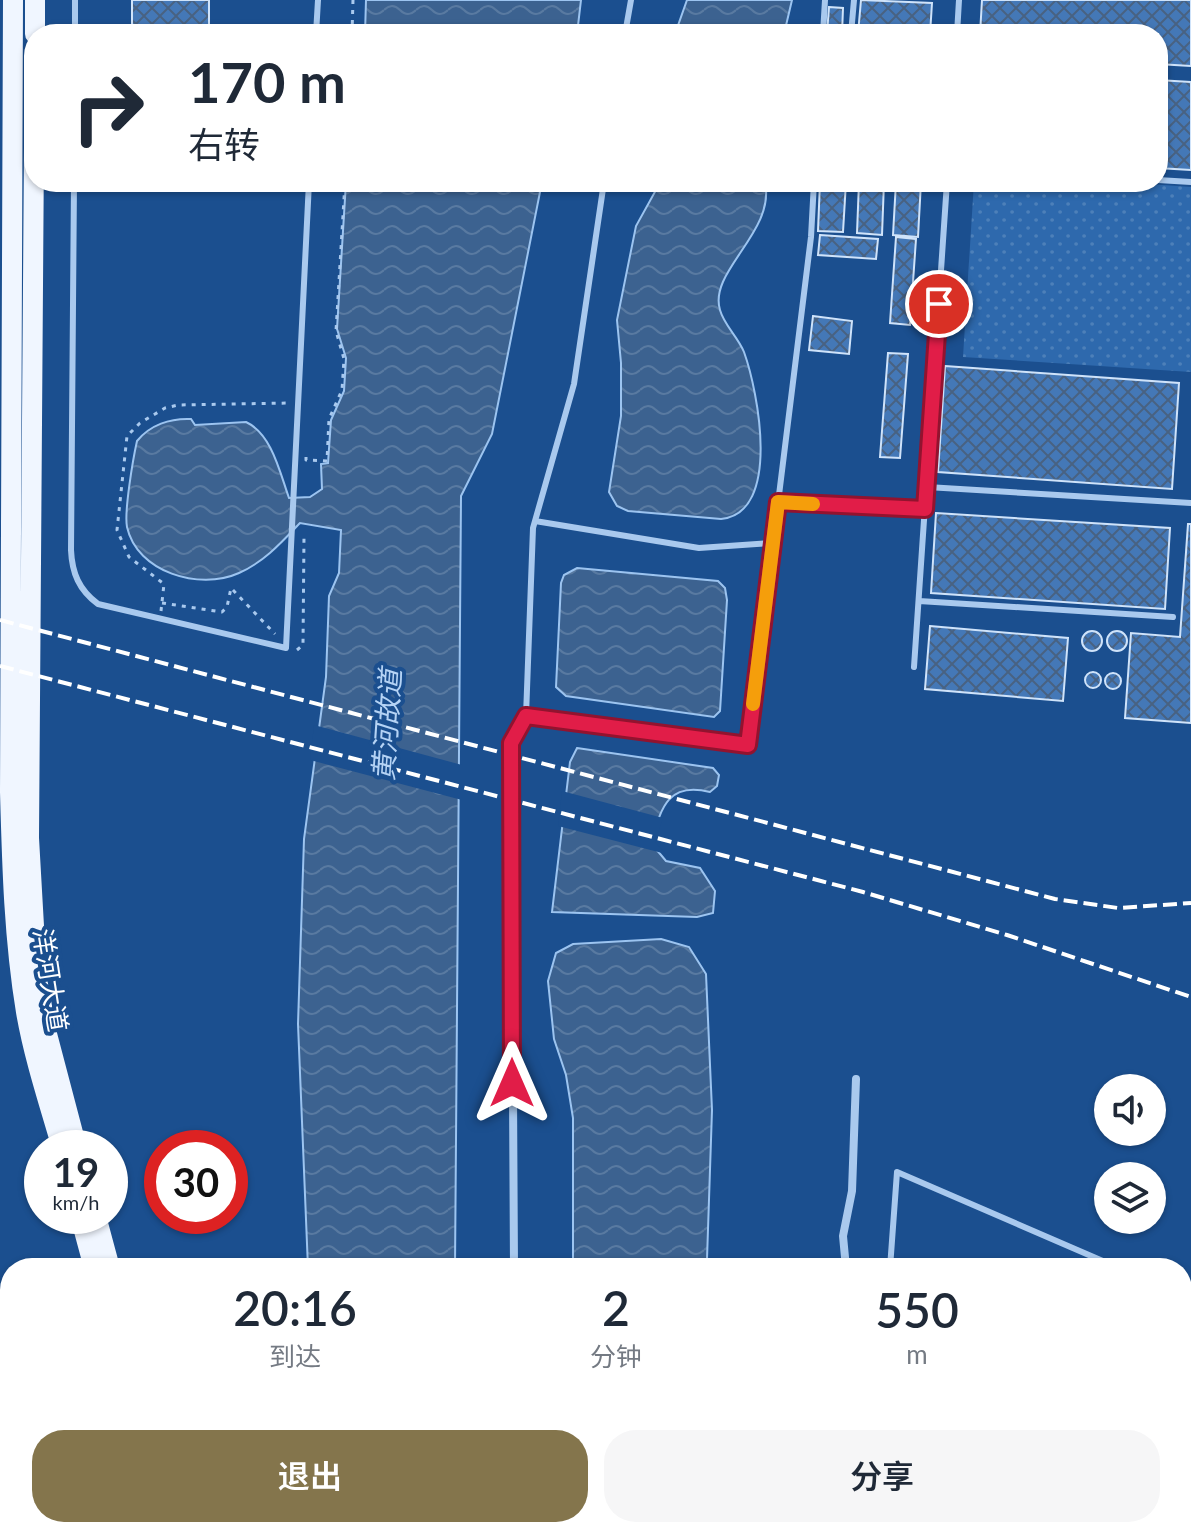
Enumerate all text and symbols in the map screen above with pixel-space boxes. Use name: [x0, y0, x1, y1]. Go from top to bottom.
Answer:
text: 170 m: [188, 48, 346, 115]
icon: right: [56, 56, 160, 160]
text: 右转: [188, 122, 260, 166]
pin: [905, 270, 973, 338]
icon: arrive: [917, 282, 961, 326]
water label: 黄河故道: [365, 664, 407, 782]
street label: 洋河大道: [27, 926, 75, 1034]
position arrow: [470, 1041, 554, 1125]
map controls: [1094, 1074, 1166, 1234]
button: sound: [1094, 1074, 1166, 1146]
speed limit sign: 30: [144, 1130, 248, 1234]
text: 19: [53, 1148, 99, 1196]
button: layers: [1094, 1162, 1166, 1234]
text: km/h: [53, 1190, 99, 1214]
text: 20:16: [233, 1279, 357, 1336]
text: 2: [602, 1279, 630, 1336]
text: 550: [875, 1281, 959, 1338]
text: m: [906, 1338, 928, 1370]
text: 到达: [269, 1340, 321, 1372]
text: 分钟: [590, 1340, 642, 1372]
button: 退出: [32, 1430, 588, 1522]
button: 分享: [604, 1430, 1160, 1522]

